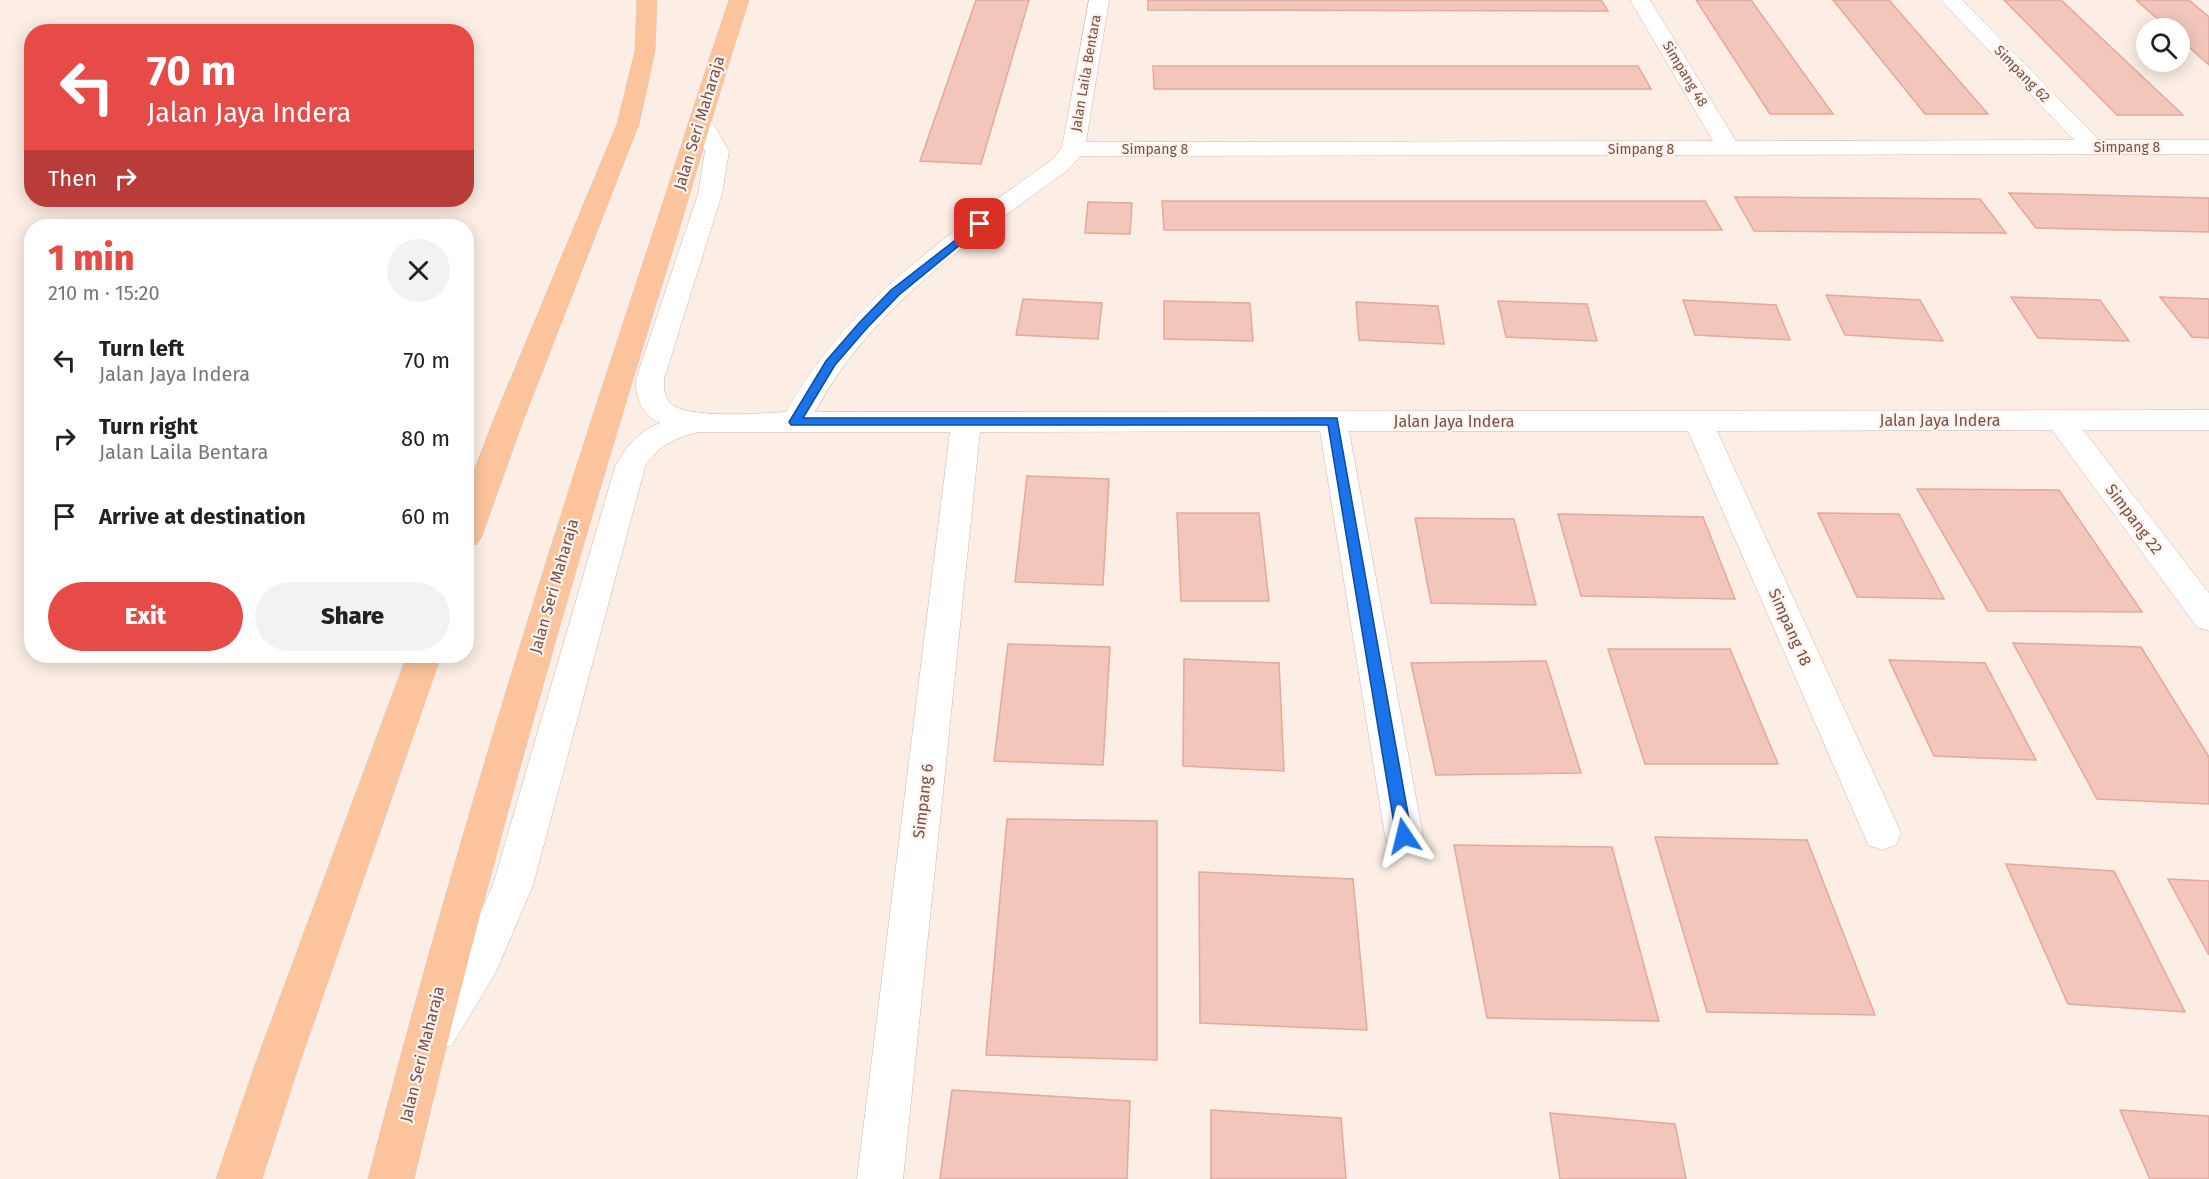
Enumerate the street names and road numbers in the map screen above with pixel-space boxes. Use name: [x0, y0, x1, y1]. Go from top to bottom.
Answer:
street label: Jalan Laila Bentara: [1067, 13, 1105, 133]
street label: Simpang 48: [1659, 38, 1711, 110]
street label: Simpang 62: [1991, 42, 2053, 106]
street label: Jalan Seri Maharaja: [670, 54, 728, 192]
street label: Simpang 8: [2094, 139, 2160, 156]
street label: Simpang 8: [1122, 141, 1188, 158]
street label: Simpang 8: [1608, 141, 1674, 158]
street label: Jalan Jaya Indera: [1880, 411, 2000, 430]
street label: Jalan Jaya Indera: [1394, 412, 1514, 431]
street label: Simpang 22: [2102, 480, 2167, 558]
street label: Jalan Seri Maharaja: [526, 516, 582, 656]
street label: Simpang 18: [1765, 585, 1816, 669]
street label: Simpang 6: [909, 762, 937, 840]
street label: Jalan Seri Maharaja: [396, 984, 448, 1124]

